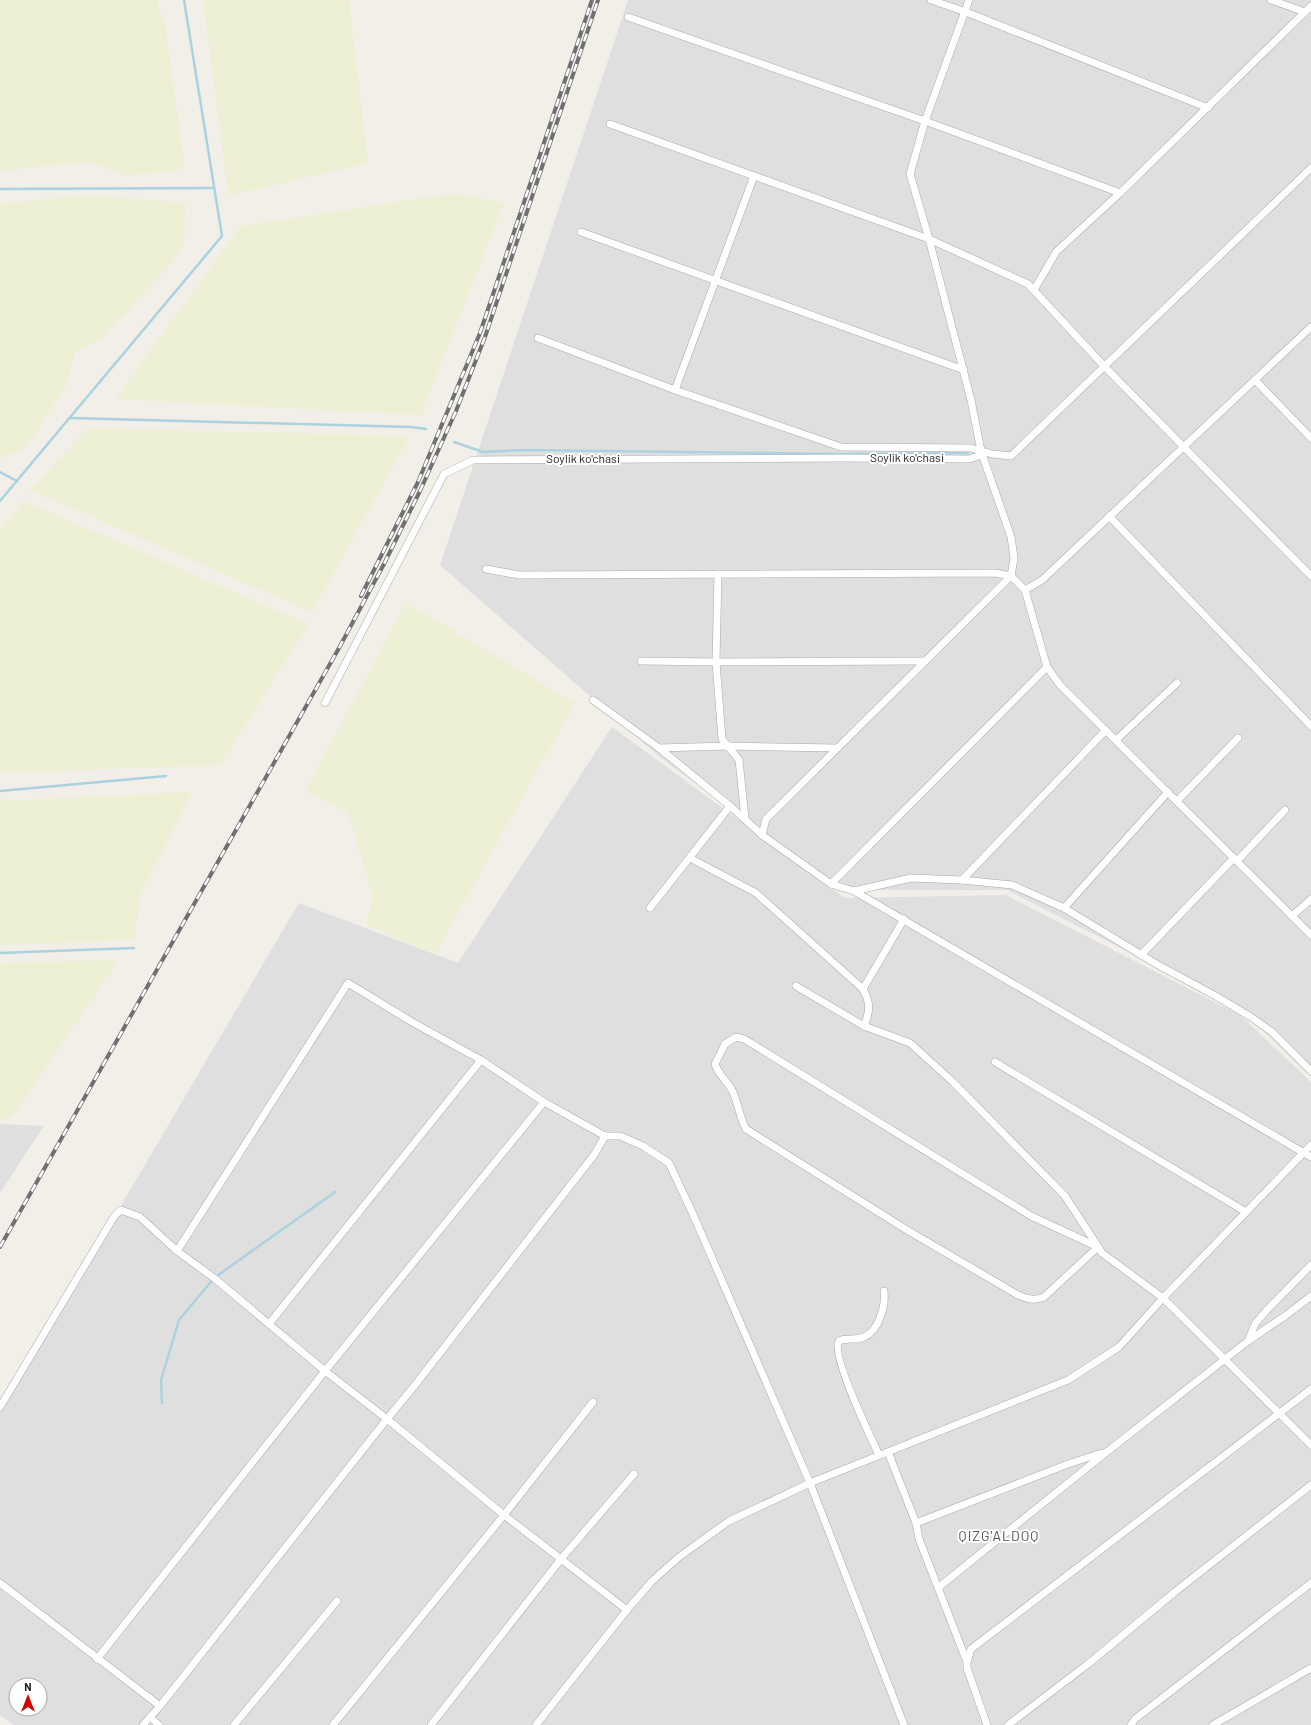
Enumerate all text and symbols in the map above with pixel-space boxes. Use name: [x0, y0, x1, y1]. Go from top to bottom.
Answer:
street label: Soylik ko'chasi: [870, 450, 944, 464]
street label: Soylik ko'chasi: [546, 451, 620, 465]
district label: QIZG'ALDOQ: [959, 1527, 1039, 1544]
north arrow: [8, 1677, 48, 1717]
text: N: [24, 1680, 32, 1693]

